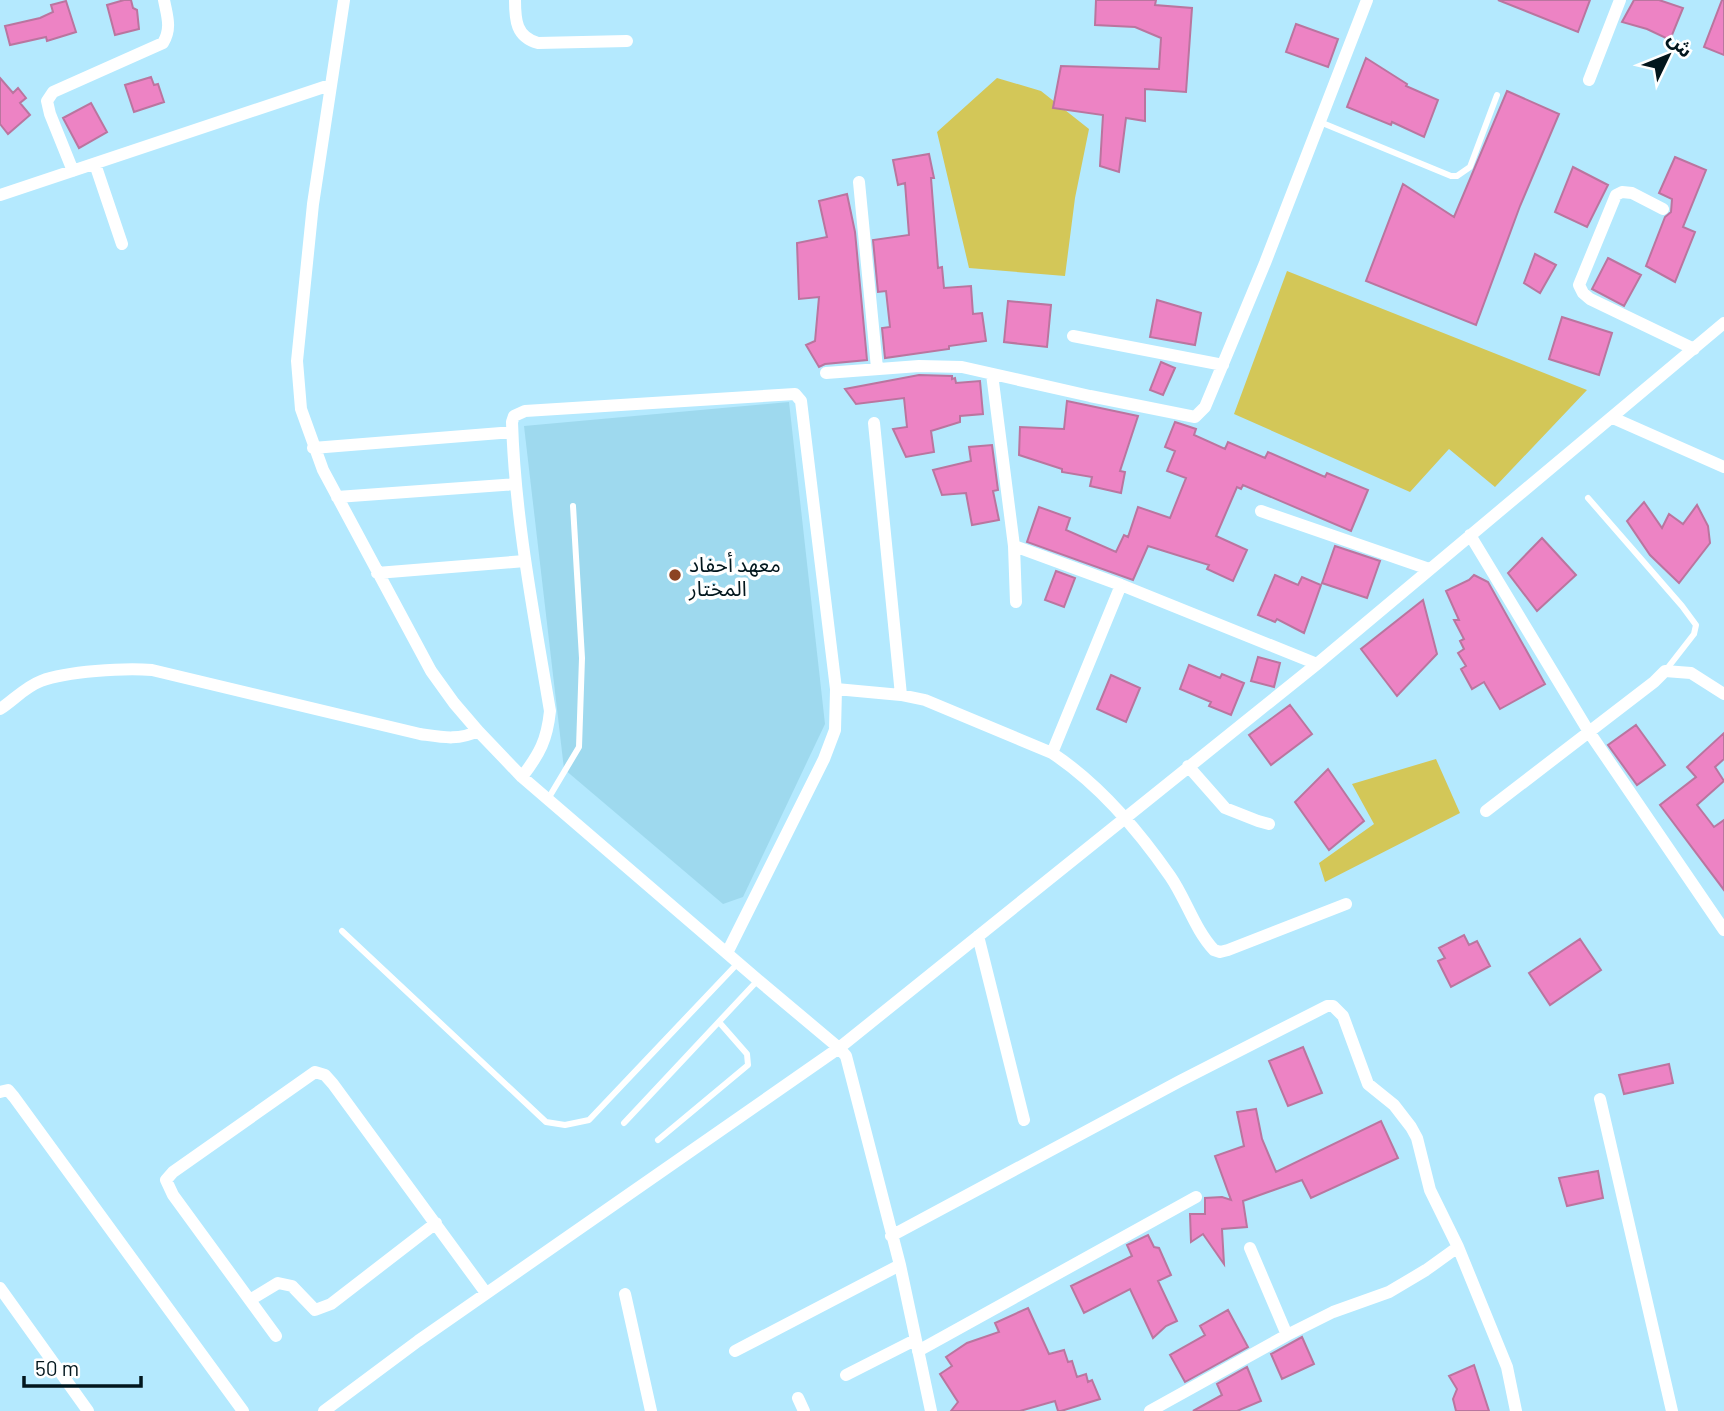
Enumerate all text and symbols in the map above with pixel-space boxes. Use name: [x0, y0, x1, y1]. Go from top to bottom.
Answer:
north arrow: [1633, 21, 1703, 91]
text: ش: [1664, 27, 1698, 61]
place label: معهد أحفاد المختار: [688, 551, 781, 601]
marker: معهد أحفاد المختار: [667, 567, 683, 583]
scale bar: [24, 1344, 142, 1388]
text: 50 m: [35, 1355, 79, 1380]

